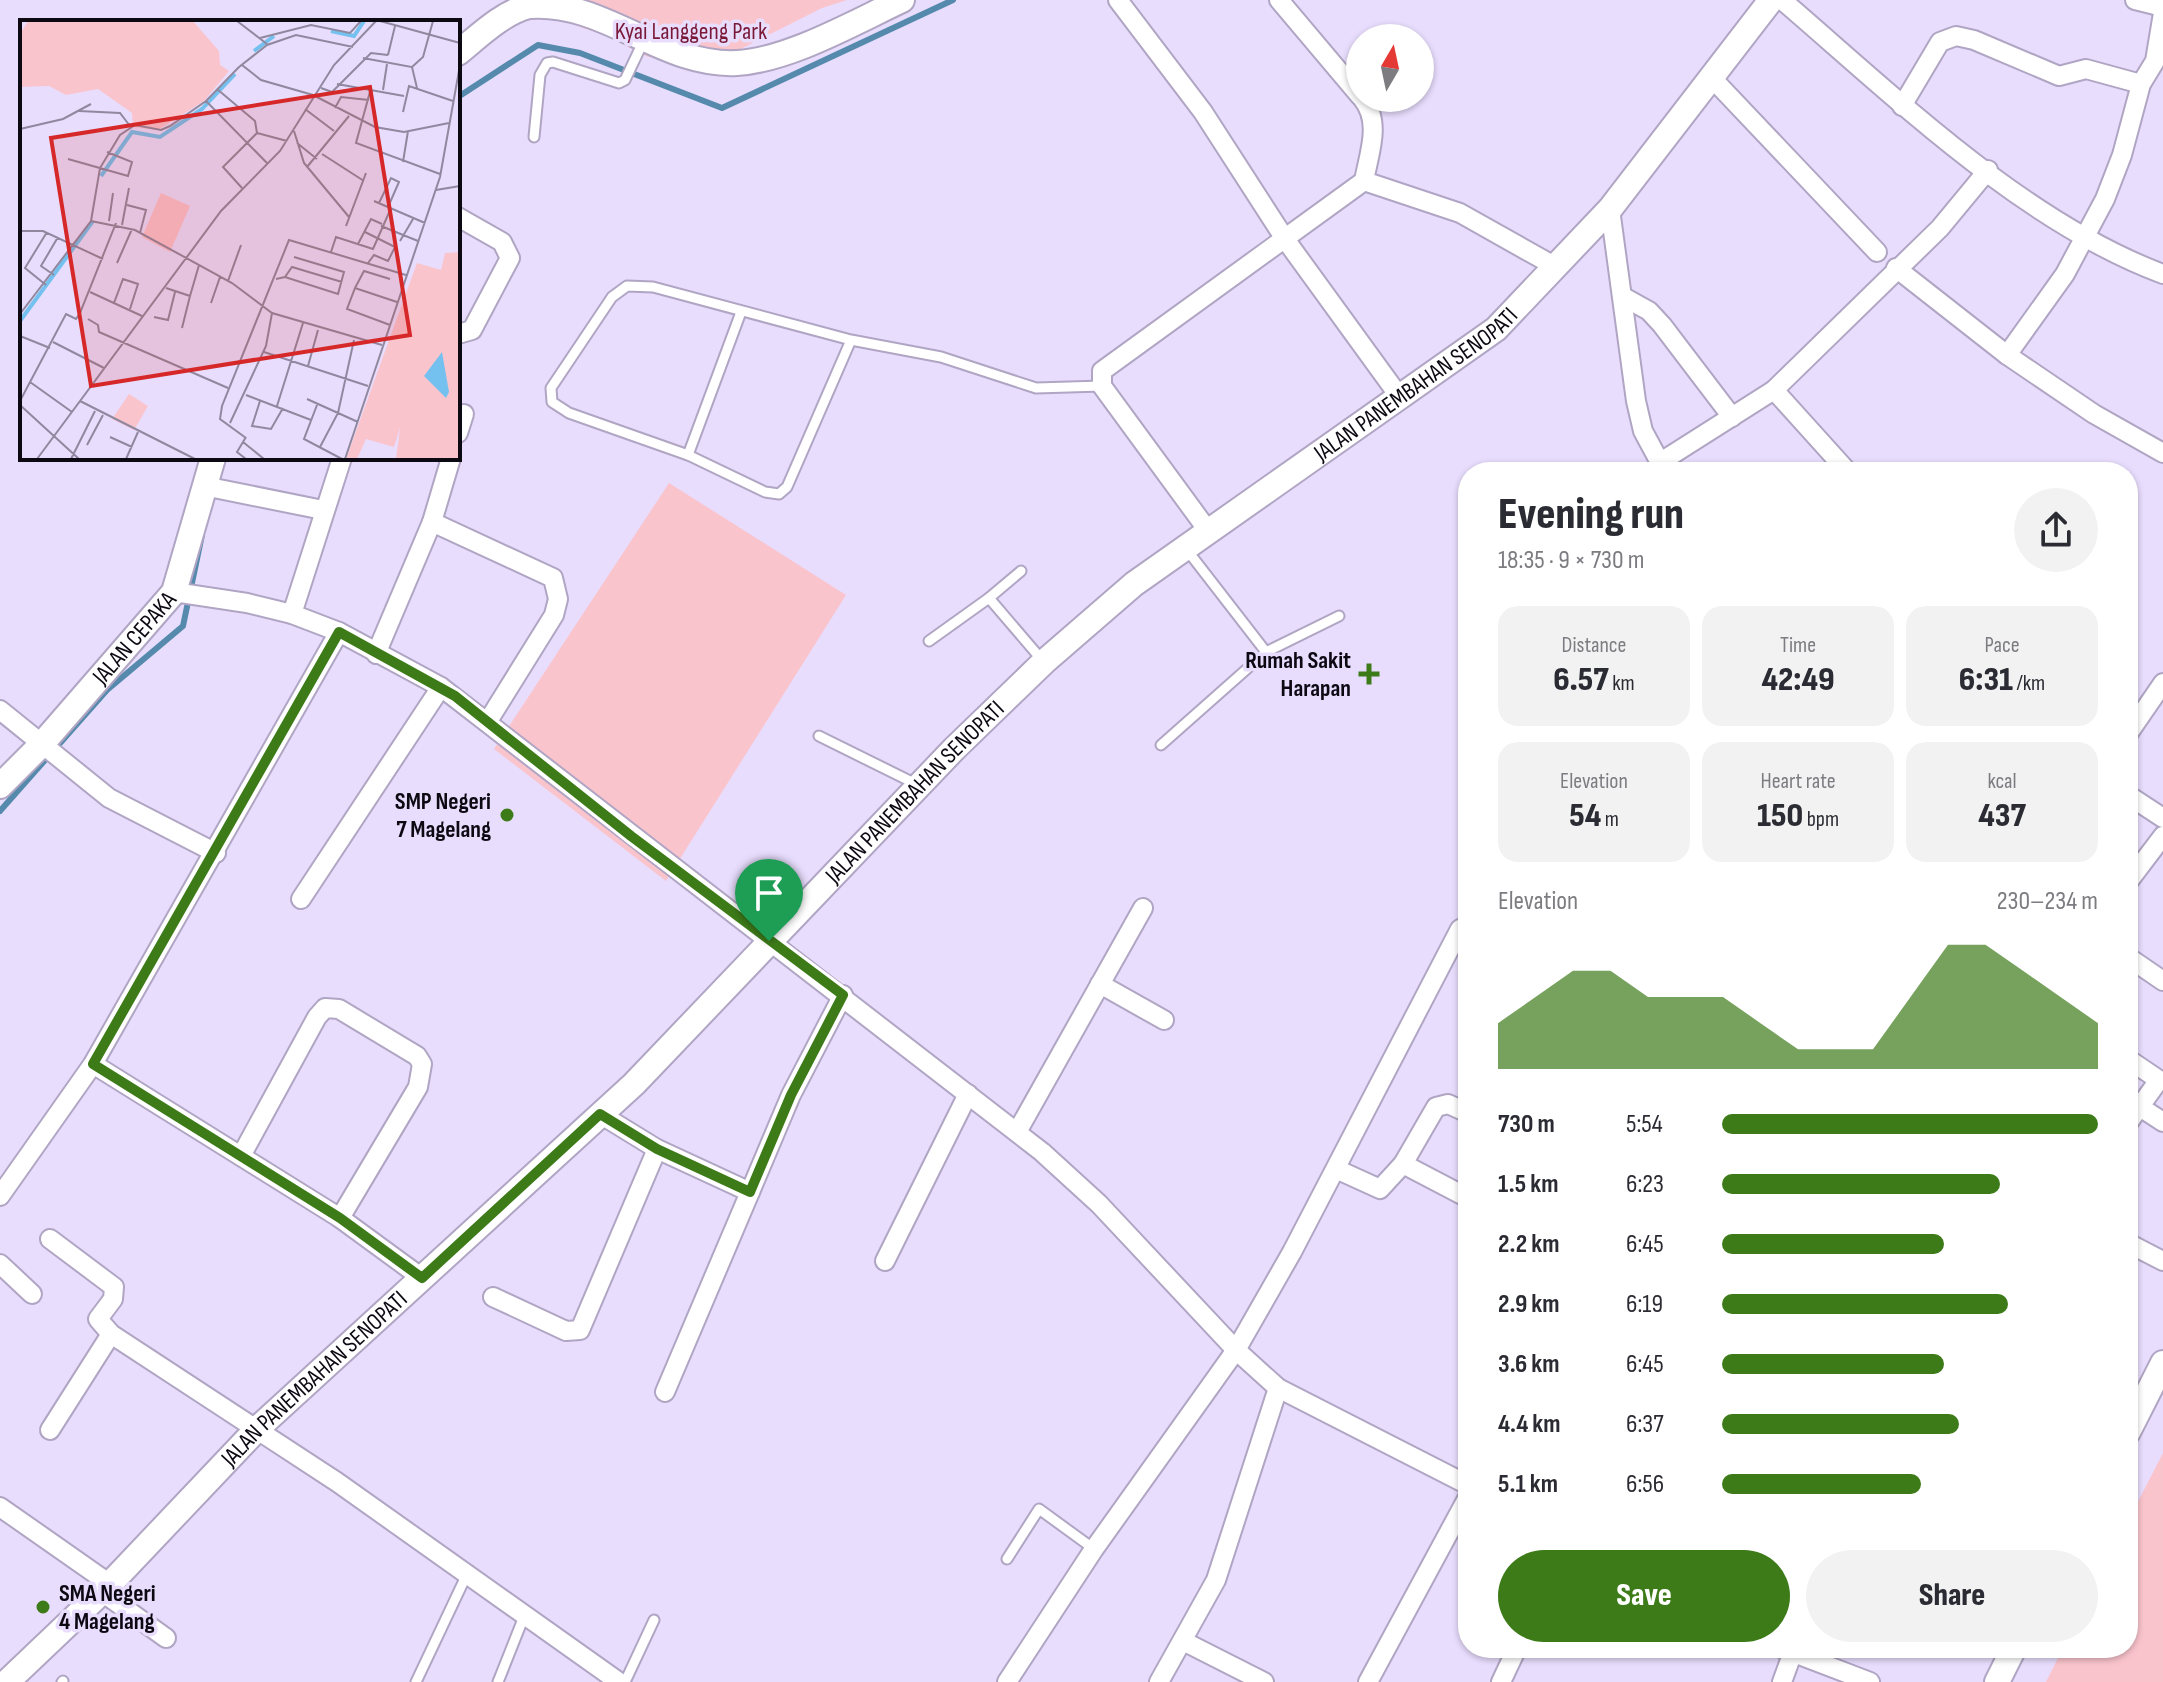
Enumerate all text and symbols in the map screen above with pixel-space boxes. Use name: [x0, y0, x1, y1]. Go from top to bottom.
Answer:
park label: Kyai Langgeng Park: [615, 17, 767, 46]
inset map: [20, 20, 460, 460]
north arrow: [1346, 24, 1434, 112]
map controls: [1346, 24, 1434, 112]
street label: JALAN PANEMBAHAN SENOPATI: [1308, 301, 1524, 468]
text: Evening run: [1498, 488, 1684, 541]
button: share: [2014, 488, 2098, 572]
text: 18:35 · 9 × 730 m: [1498, 545, 1644, 576]
street label: JALAN CEPAKA: [85, 585, 183, 691]
text: Distance: [1562, 632, 1626, 659]
text: Time: [1780, 632, 1816, 659]
text: Pace: [1984, 632, 2020, 659]
place label: Rumah Sakit Harapan: [1245, 646, 1351, 703]
text: 6.57: [1553, 659, 1609, 700]
text: 42:49: [1761, 659, 1835, 700]
text: 6:31: [1959, 659, 2013, 700]
marker: Rumah Sakit Harapan: [1358, 663, 1380, 685]
text: km: [1609, 670, 1635, 697]
text: /km: [2013, 670, 2045, 697]
street label: JALAN PANEMBAHAN SENOPATI: [818, 694, 1010, 890]
text: Elevation: [1560, 768, 1628, 795]
text: Heart rate: [1760, 768, 1836, 795]
text: kcal: [1987, 768, 2017, 795]
place label: SMP Negeri 7 Magelang: [395, 787, 491, 844]
text: 54: [1569, 795, 1601, 836]
text: 150: [1757, 795, 1803, 836]
text: 437: [1978, 795, 2026, 836]
marker: SMP Negeri 7 Magelang: [498, 806, 516, 824]
text: m: [1601, 806, 1619, 833]
text: bpm: [1803, 806, 1839, 833]
pin: [735, 859, 803, 941]
icon: arrive: [747, 871, 791, 915]
text: Elevation: [1498, 886, 1578, 917]
text: 230–234 m: [1997, 886, 2098, 917]
text: 730 m: [1498, 1109, 1555, 1140]
text: 5:54: [1626, 1109, 1663, 1140]
text: 1.5 km: [1498, 1169, 1558, 1200]
text: 6:23: [1626, 1169, 1664, 1200]
text: 2.2 km: [1498, 1229, 1560, 1260]
text: 6:45: [1626, 1229, 1664, 1260]
street label: JALAN PANEMBAHAN SENOPATI: [214, 1284, 413, 1473]
text: 2.9 km: [1498, 1289, 1560, 1320]
text: 6:19: [1626, 1289, 1663, 1320]
text: 3.6 km: [1498, 1349, 1560, 1380]
text: 6:45: [1626, 1349, 1664, 1380]
text: 4.4 km: [1498, 1409, 1561, 1440]
text: 6:37: [1626, 1409, 1664, 1440]
text: 5.1 km: [1498, 1469, 1558, 1500]
text: 6:56: [1626, 1469, 1664, 1500]
button: Save: [1498, 1550, 1790, 1642]
button: Share: [1806, 1550, 2098, 1642]
place label: SMA Negeri 4 Magelang: [59, 1579, 156, 1636]
marker: SMA Negeri 4 Magelang: [34, 1598, 52, 1616]

